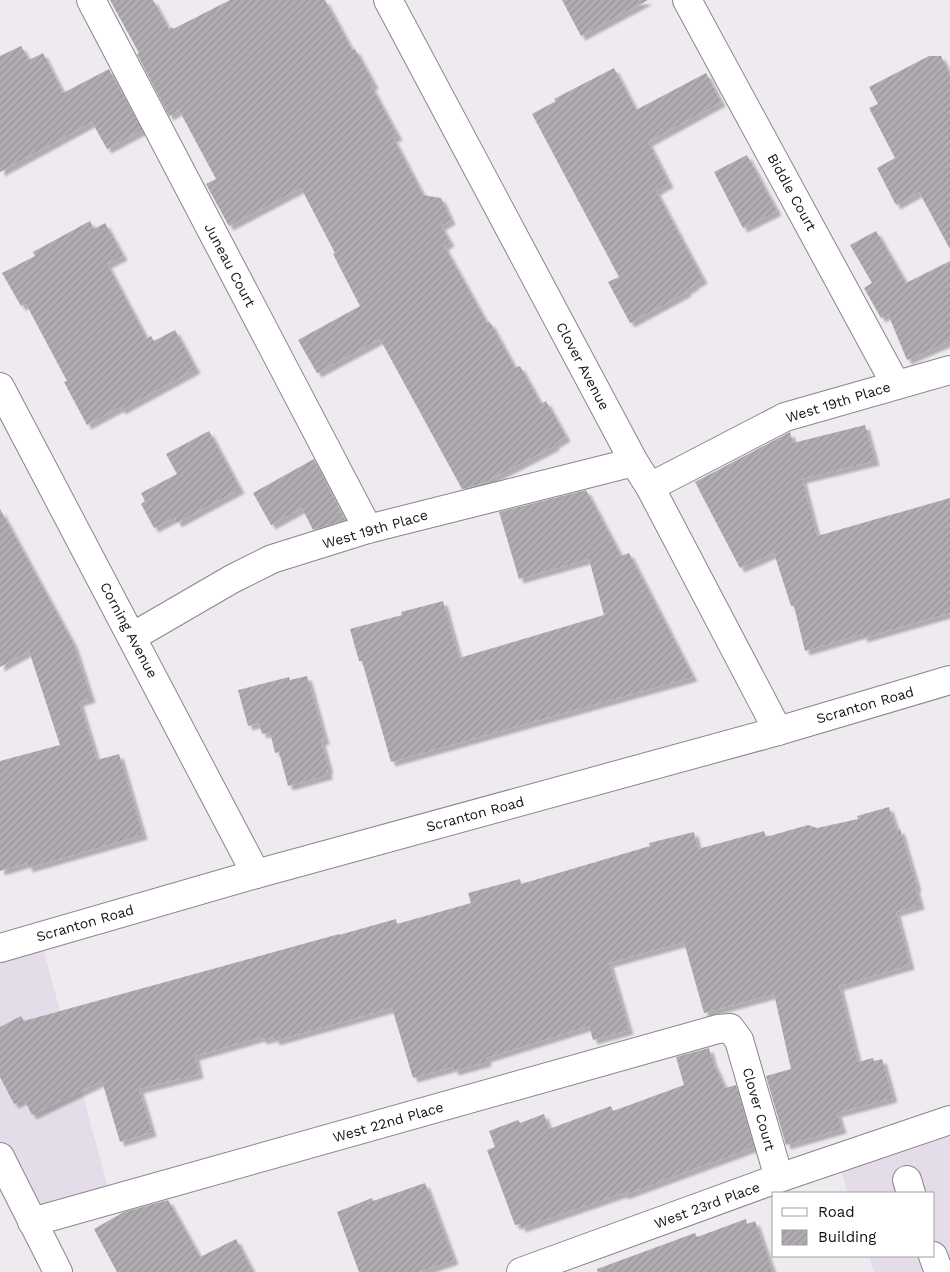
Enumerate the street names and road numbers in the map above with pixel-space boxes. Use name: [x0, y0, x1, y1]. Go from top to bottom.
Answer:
street label: Biddle Court: [764, 151, 820, 233]
street label: Juneau Court: [201, 220, 259, 310]
street label: Clover Avenue: [553, 320, 613, 412]
street label: West 19th Place: [784, 378, 892, 426]
street label: West 19th Place: [320, 506, 430, 552]
street label: Corning Avenue: [97, 579, 161, 681]
street label: Scranton Road: [814, 683, 916, 727]
street label: Scranton Road: [424, 793, 526, 835]
street label: Scranton Road: [34, 901, 136, 945]
street label: Clover Court: [740, 1066, 779, 1152]
street label: West 22nd Place: [331, 1099, 445, 1145]
street label: West 23rd Place: [652, 1178, 762, 1232]

